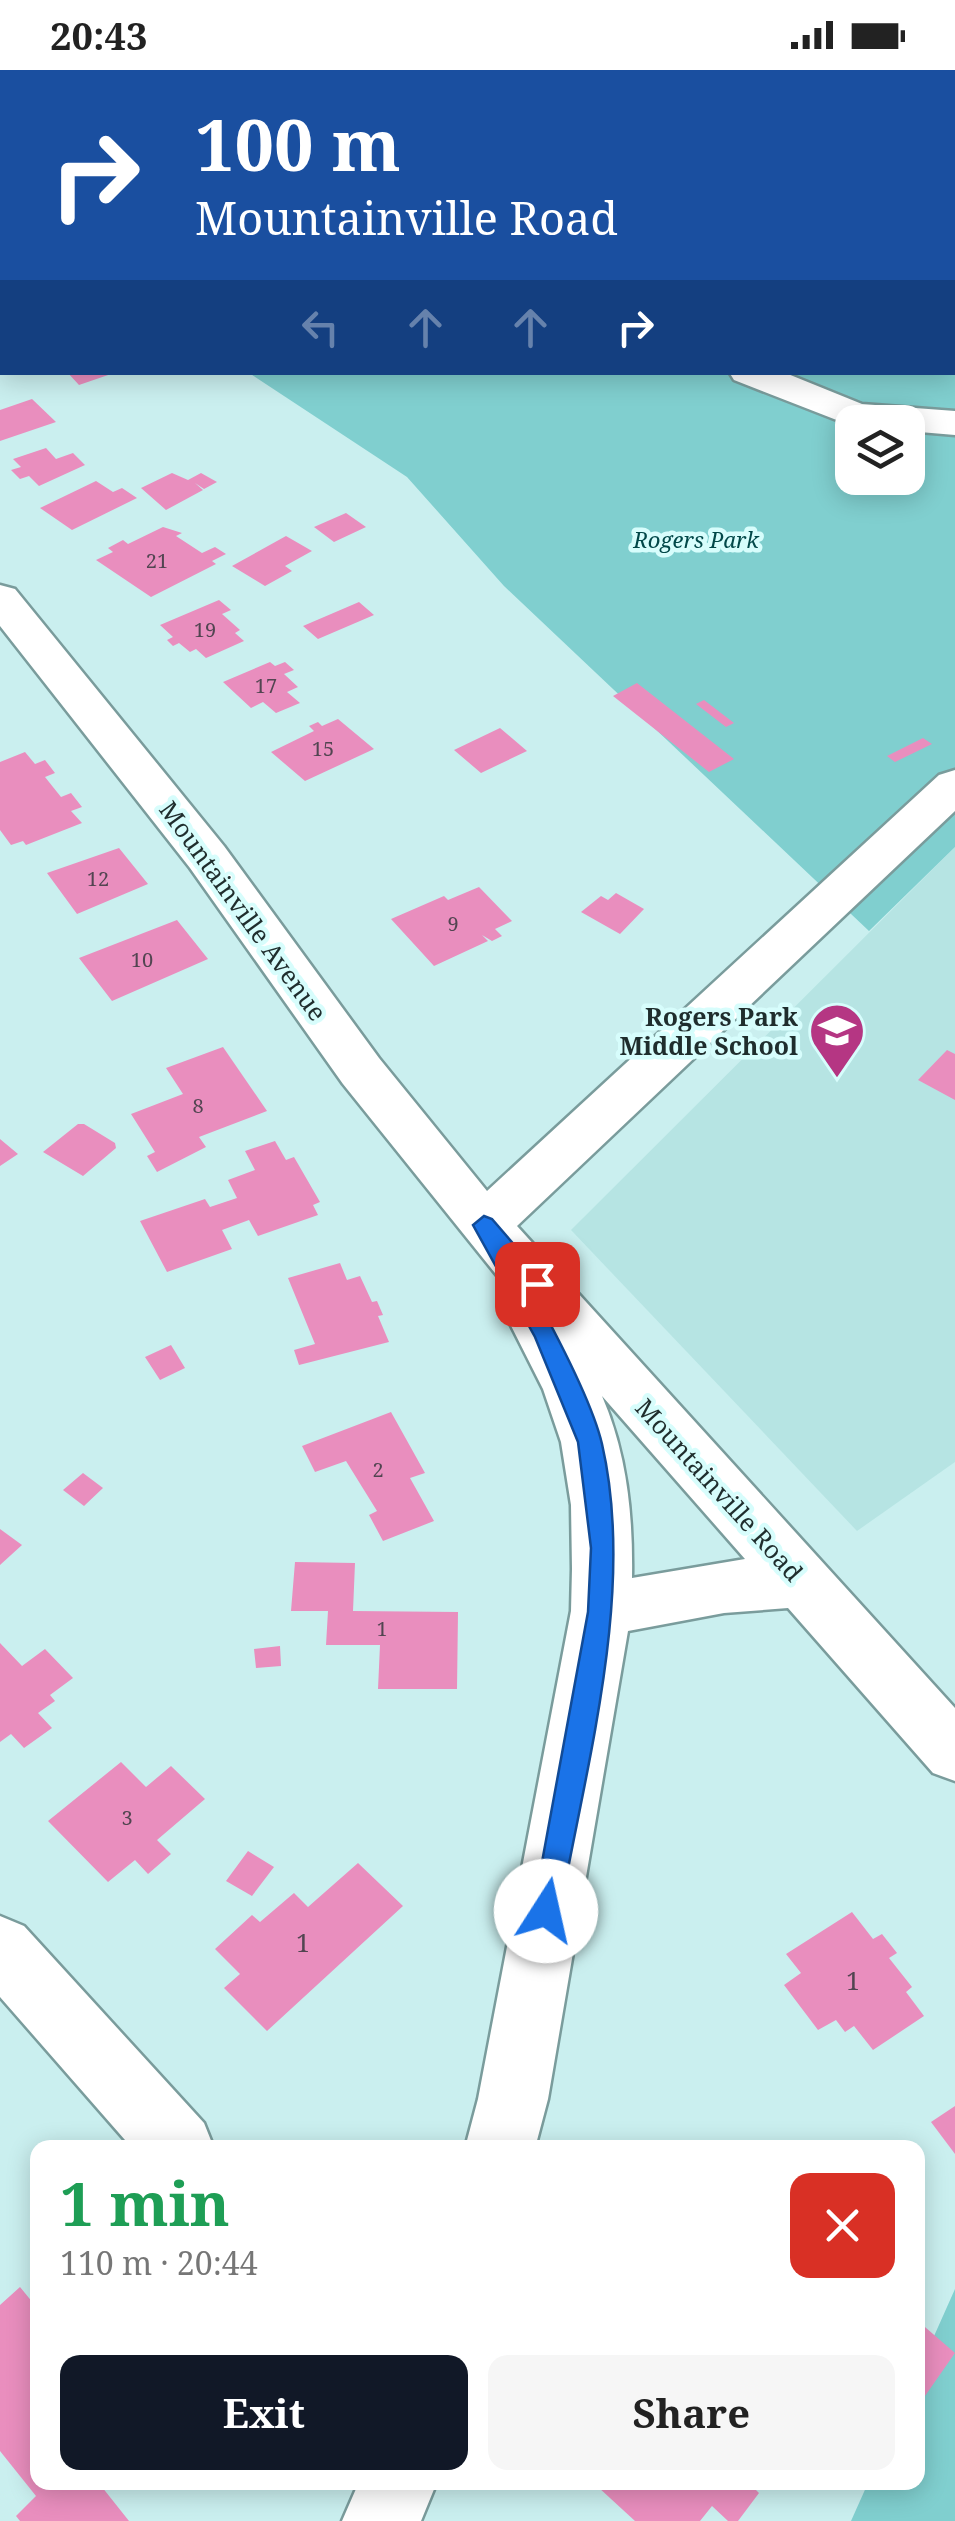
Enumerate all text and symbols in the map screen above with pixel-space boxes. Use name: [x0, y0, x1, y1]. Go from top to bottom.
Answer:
text: 20:43: [50, 9, 147, 61]
text: 100 m: [195, 96, 401, 192]
icon: right: [30, 110, 160, 240]
text: Mountainville Road: [195, 187, 618, 248]
icon: left: [293, 300, 348, 355]
icon: ahead: [398, 300, 453, 355]
icon: ahead: [503, 300, 558, 355]
icon: right: [608, 300, 663, 355]
map controls: [835, 405, 925, 495]
button: layers: [835, 405, 925, 495]
park label: Rogers Park: [632, 524, 760, 554]
house number: 21: [146, 547, 168, 574]
house number: 19: [194, 616, 216, 643]
house number: 17: [255, 672, 277, 699]
house number: 15: [312, 735, 334, 762]
street label: Mountainville Avenue: [152, 794, 335, 1027]
house number: 12: [87, 865, 109, 892]
house number: 9: [447, 910, 459, 937]
house number: 10: [131, 946, 153, 973]
place label: Rogers Park Middle School: [620, 999, 798, 1062]
school or university icon: Rogers Park Middle School: [807, 1001, 867, 1080]
house number: 8: [192, 1092, 204, 1119]
pin: [495, 1242, 580, 1327]
icon: arrive: [510, 1257, 565, 1312]
street label: Mountainville Road: [628, 1391, 811, 1588]
house number: 2: [372, 1456, 384, 1483]
house number: 1: [376, 1615, 388, 1642]
house number: 3: [121, 1804, 133, 1831]
position arrow: [494, 1859, 598, 1963]
house number: 1: [296, 1925, 310, 1959]
house number: 1: [846, 1963, 860, 1997]
text: 1 min: [60, 2162, 230, 2244]
button: close: [790, 2173, 895, 2278]
text: 110 m · 20:44: [60, 2241, 258, 2284]
button: Exit: [60, 2355, 468, 2470]
button: Share: [488, 2355, 895, 2470]

